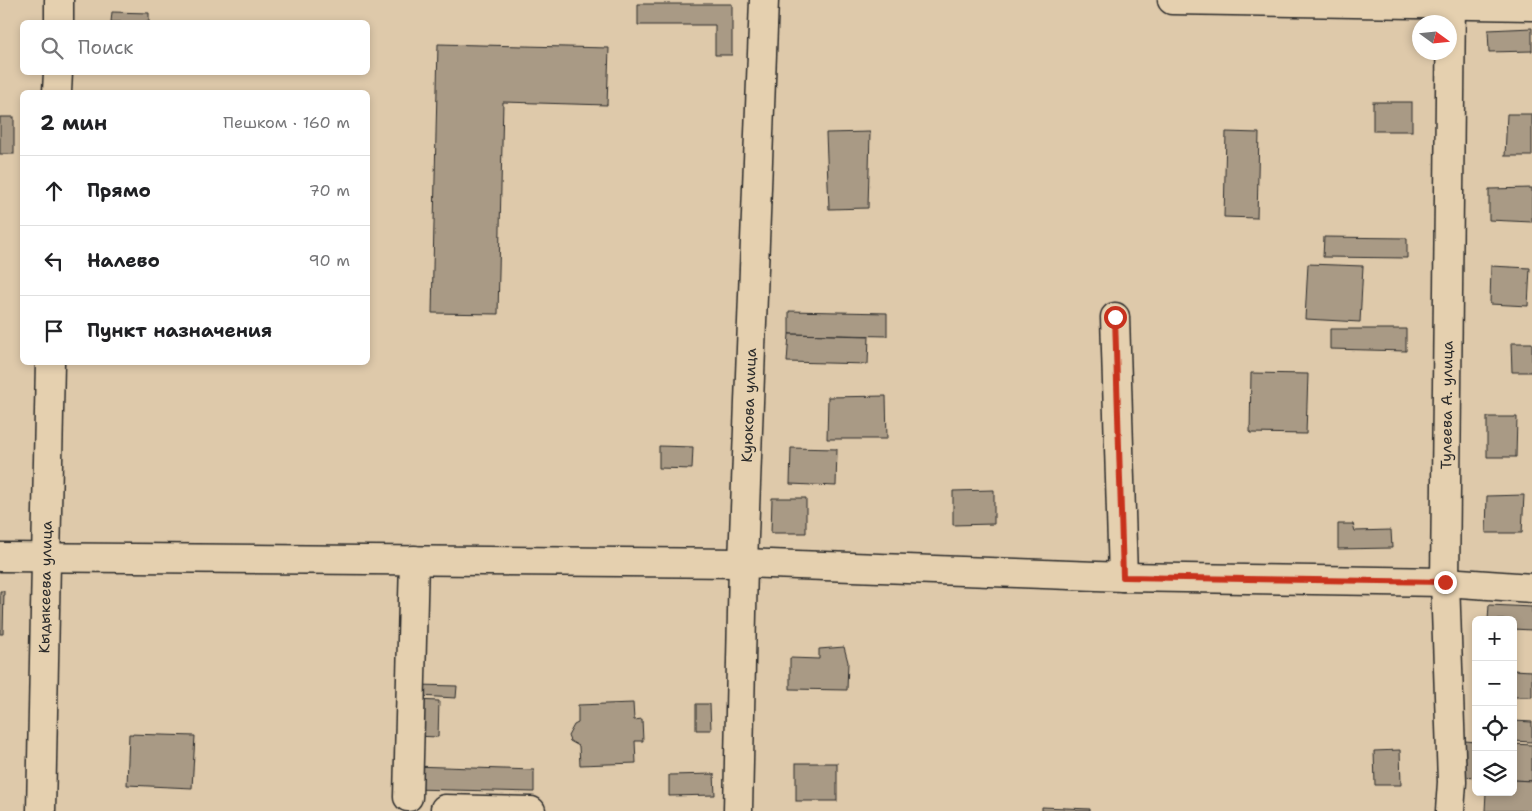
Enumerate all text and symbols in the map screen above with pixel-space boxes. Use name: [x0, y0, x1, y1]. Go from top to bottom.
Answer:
north arrow: [1412, 15, 1457, 60]
search box: [20, 20, 370, 75]
icon: search: [38, 34, 66, 62]
text: Поиск: [78, 35, 133, 60]
text: 2 мин: [40, 109, 107, 137]
text: Пешком · 160 m: [223, 112, 350, 133]
icon: ahead: [40, 177, 68, 205]
text: Прямо: [87, 178, 151, 203]
text: 70 m: [309, 180, 350, 201]
icon: left: [40, 247, 68, 275]
text: Налево: [87, 248, 160, 273]
text: 90 m: [309, 250, 350, 271]
route start: [1104, 306, 1127, 329]
icon: arrive: [40, 317, 68, 345]
text: Пункт назначения: [87, 318, 272, 343]
street label: Тулеева А. улица: [1436, 340, 1457, 470]
street label: Куюкова улица: [737, 347, 761, 463]
street label: Кыдыкеева улица: [34, 520, 57, 654]
route end: [1434, 571, 1457, 594]
map controls: [1472, 616, 1517, 796]
button: +: [1472, 616, 1517, 661]
button: −: [1472, 661, 1517, 706]
button: locate: [1472, 706, 1517, 751]
button: layers: [1472, 751, 1517, 796]

